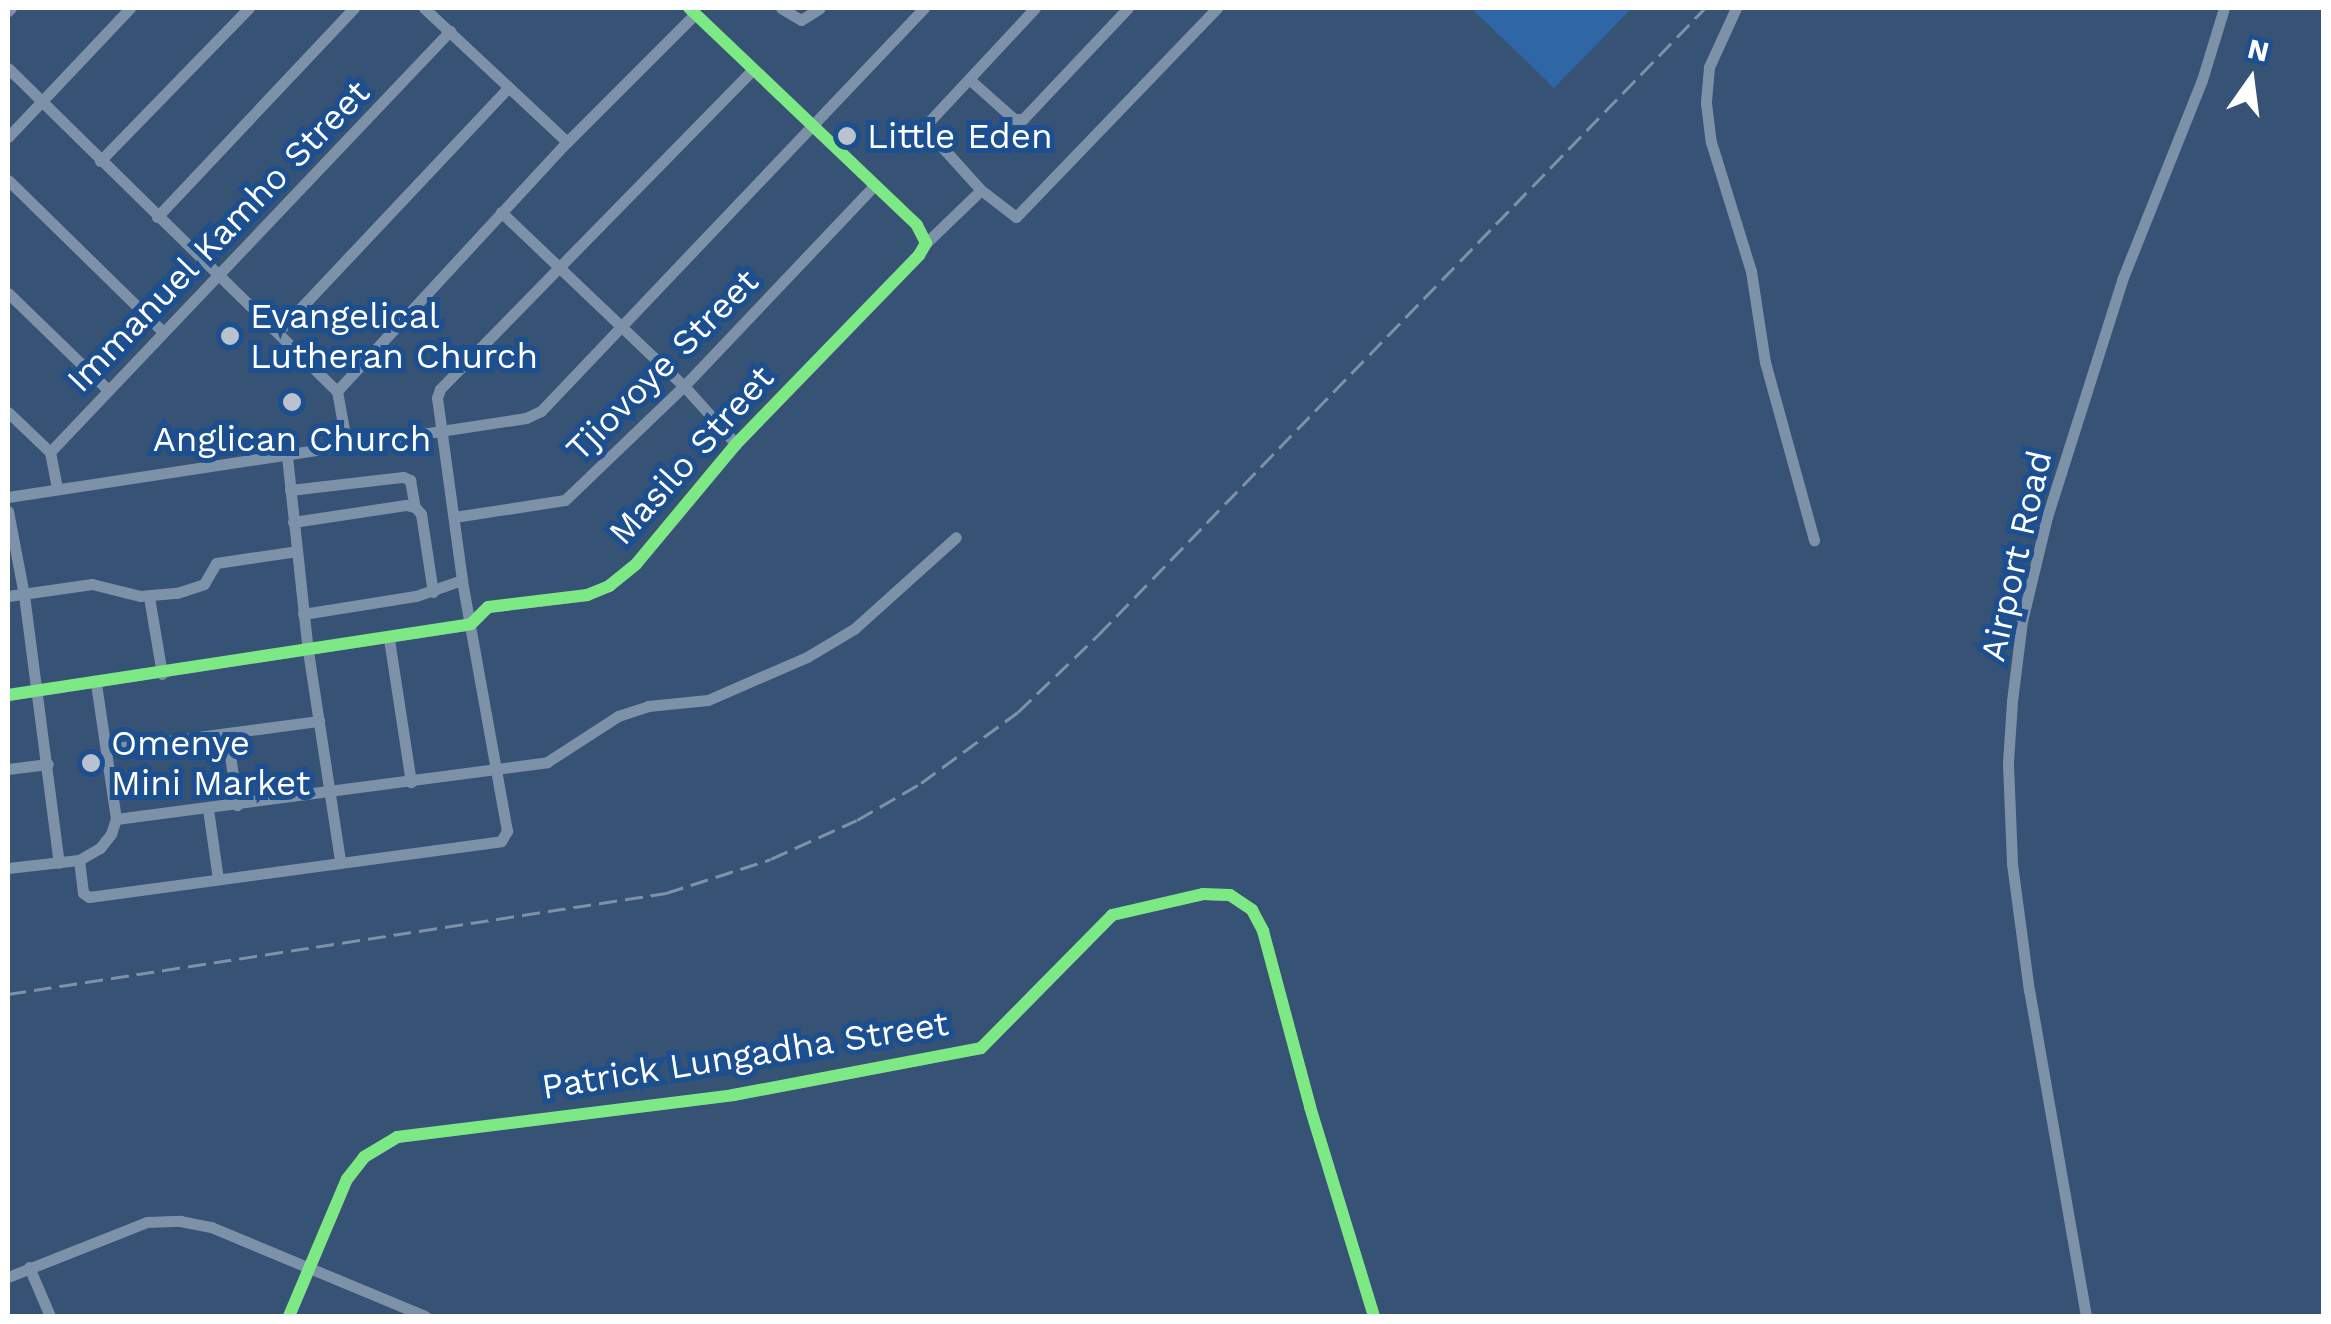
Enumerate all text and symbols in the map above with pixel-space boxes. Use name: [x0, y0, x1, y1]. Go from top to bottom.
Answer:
north arrow: [2201, 30, 2301, 130]
text: N: [2244, 32, 2272, 69]
street label: Immanuel Kamho Street: [58, 71, 378, 401]
place label: Little Eden: [867, 115, 1053, 157]
marker: Little Eden: [836, 125, 858, 147]
street label: Tjiovoye Street: [557, 260, 767, 470]
place label: Evangelical Lutheran Church: [250, 295, 538, 377]
marker: Evangelical Lutheran Church: [219, 325, 241, 347]
street label: Masilo Street: [600, 357, 782, 553]
marker: Anglican Church: [281, 391, 303, 413]
place label: Anglican Church: [153, 418, 431, 460]
street label: Airport Road: [1971, 447, 2061, 665]
place label: Omenye Mini Market: [111, 722, 310, 804]
marker: Omenye Mini Market: [80, 752, 102, 774]
street label: Patrick Lungadha Street: [538, 1002, 952, 1108]

